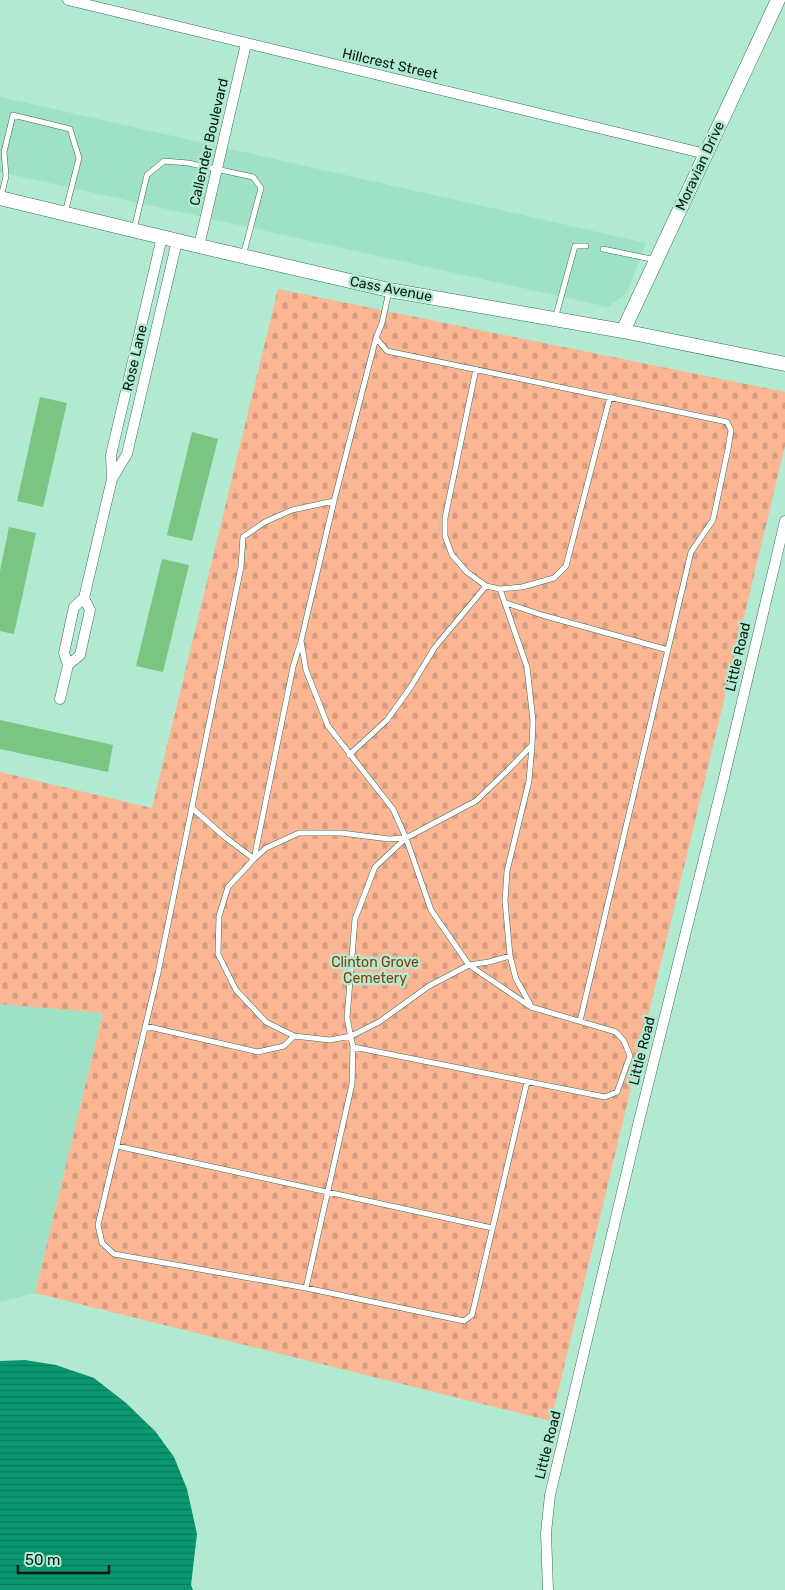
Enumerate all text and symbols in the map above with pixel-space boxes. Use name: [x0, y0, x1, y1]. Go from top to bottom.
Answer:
street label: Hillcrest Street: [341, 45, 440, 83]
street label: Callender Boulevard: [186, 77, 232, 207]
street label: Moravian Drive: [672, 119, 728, 213]
street label: Cass Avenue: [348, 273, 434, 305]
street label: Rose Lane: [119, 323, 151, 393]
street label: Little Road: [722, 621, 754, 693]
park label: Clinton Grove Cemetery: [331, 954, 419, 987]
street label: Little Road: [625, 1015, 659, 1087]
street label: Little Road: [531, 1409, 565, 1481]
scale bar: [18, 1542, 109, 1574]
text: 50 m: [25, 1551, 60, 1569]

